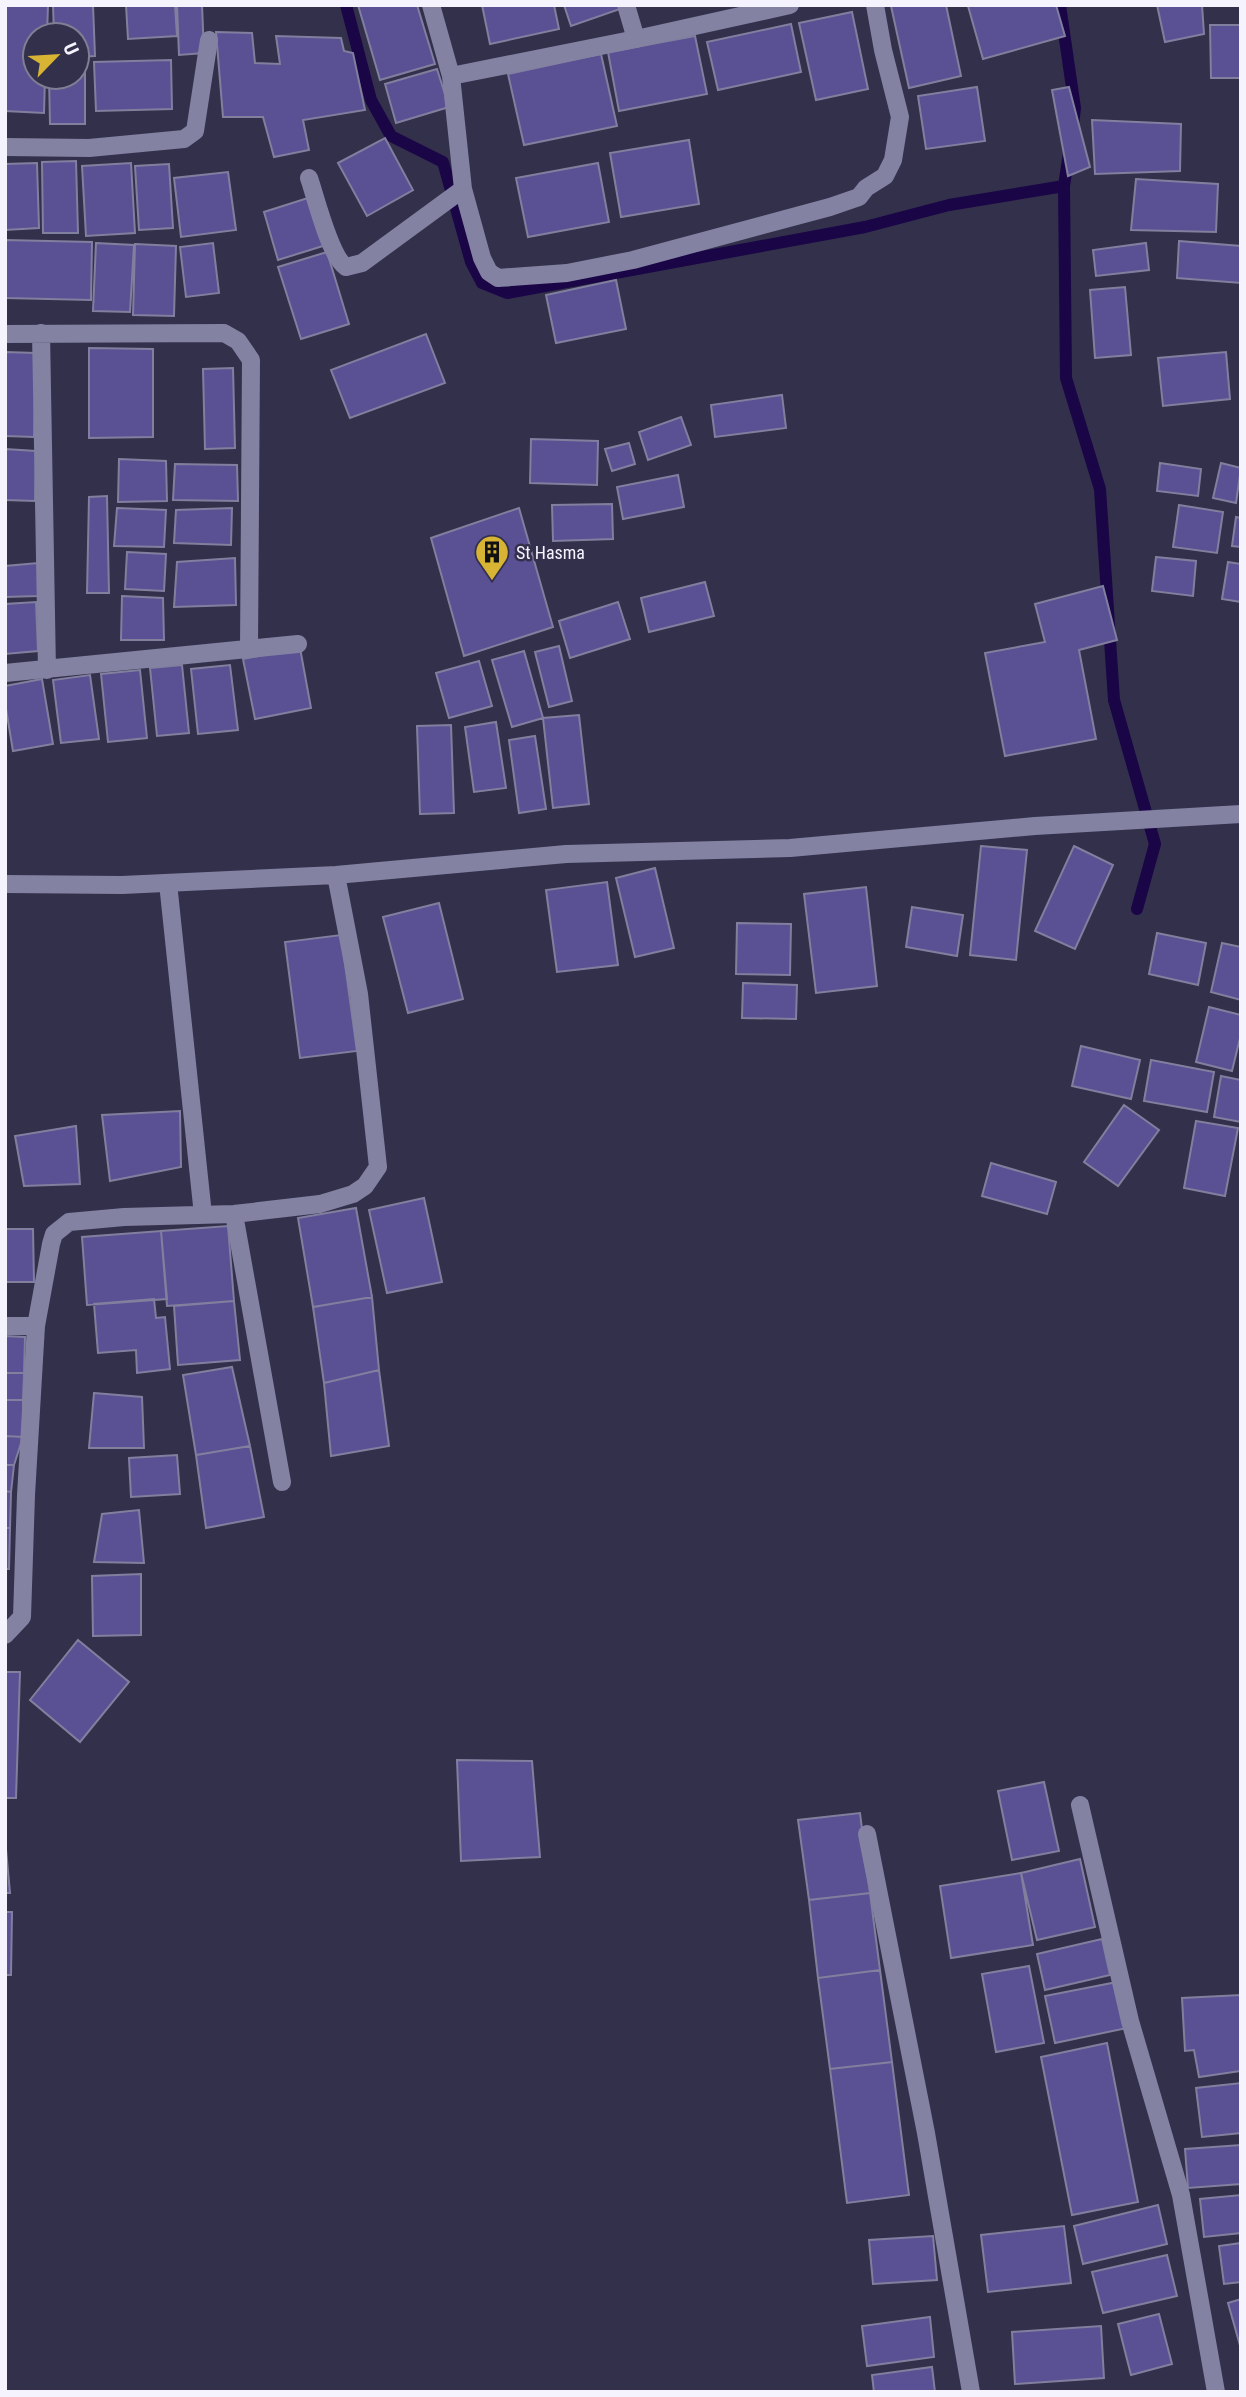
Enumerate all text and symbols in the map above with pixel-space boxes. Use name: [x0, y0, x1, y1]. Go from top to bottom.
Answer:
north arrow: [21, 21, 91, 91]
text: U: [58, 39, 84, 59]
building icon: St Hasma: [473, 533, 511, 582]
place label: St Hasma: [516, 542, 585, 563]

